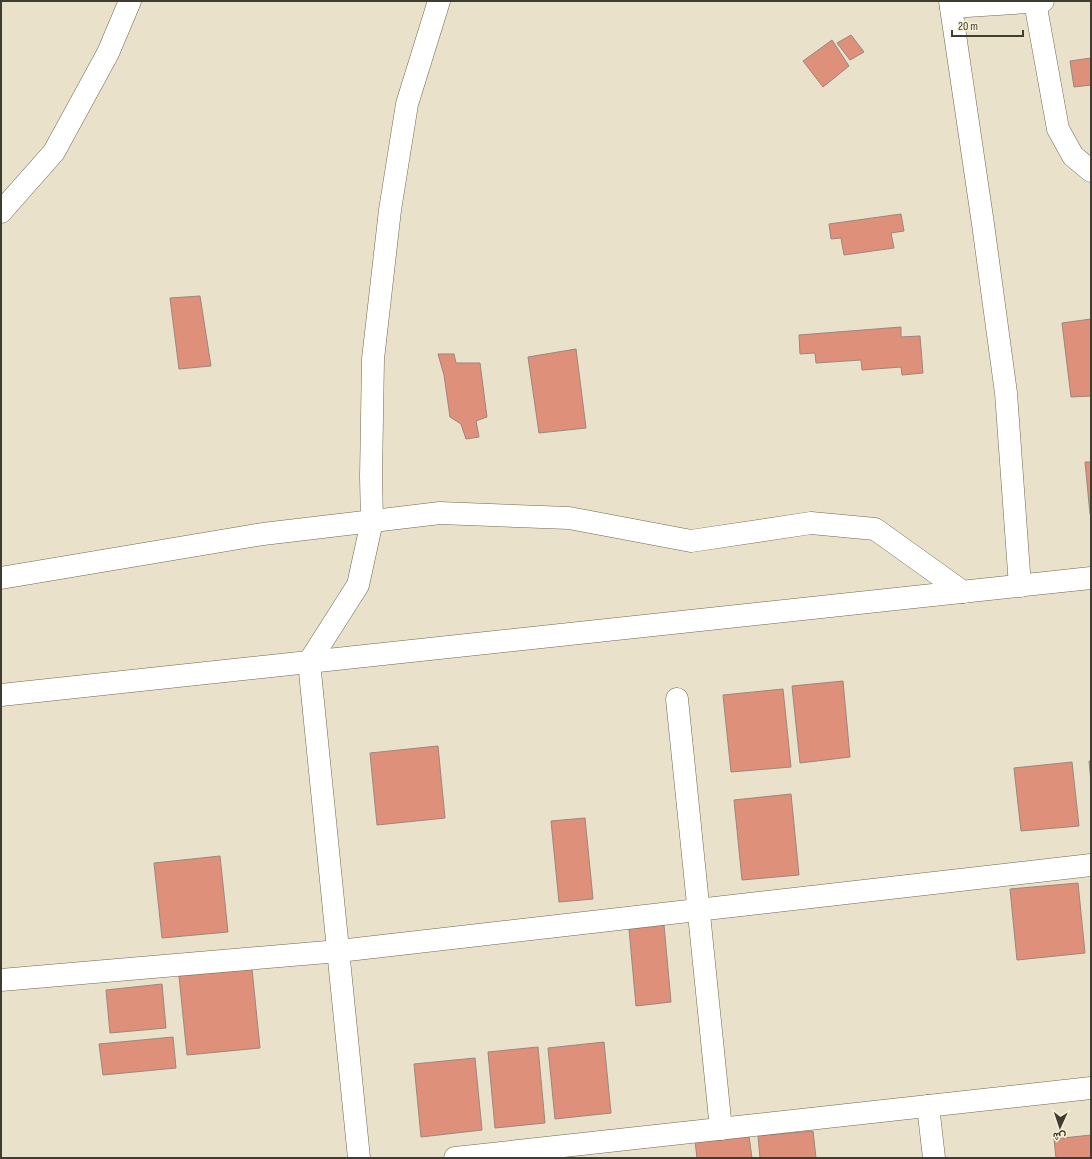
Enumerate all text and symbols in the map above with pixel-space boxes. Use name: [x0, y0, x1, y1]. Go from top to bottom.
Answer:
scale bar: [952, 12, 1023, 38]
text: 20 m: [958, 19, 978, 34]
north arrow: [1040, 1107, 1080, 1147]
text: ش: [1053, 1130, 1066, 1143]

